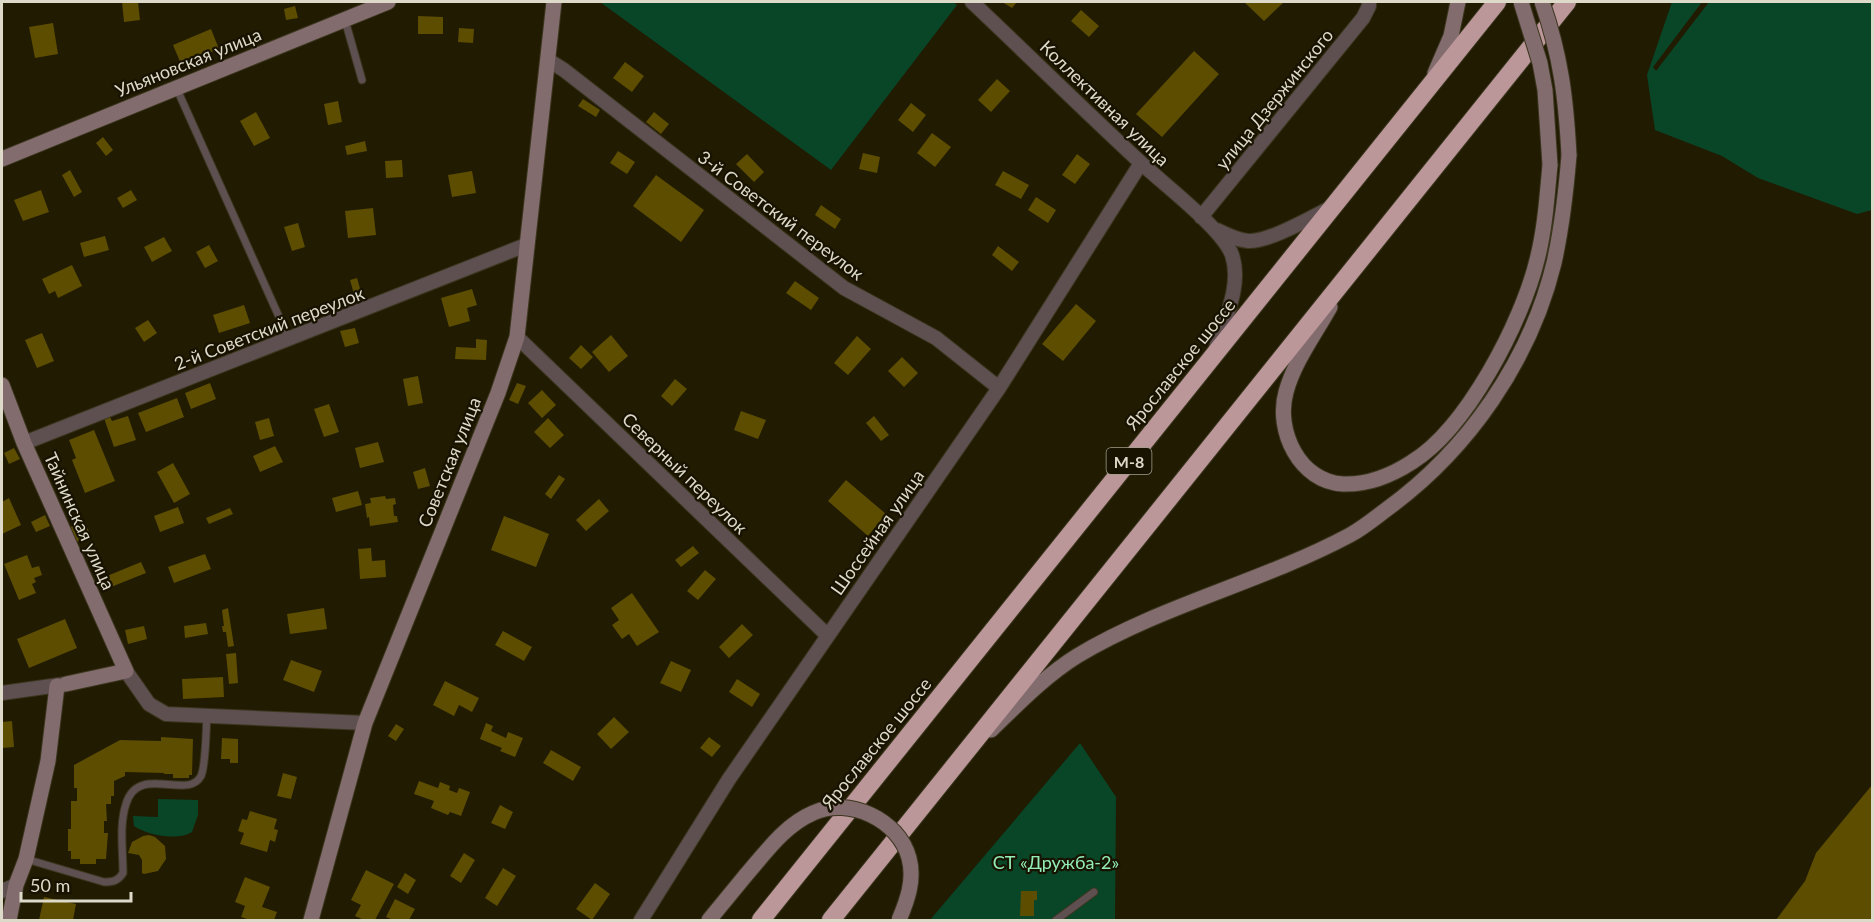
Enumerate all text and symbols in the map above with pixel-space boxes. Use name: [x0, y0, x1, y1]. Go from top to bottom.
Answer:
street label: Ульяновская улица: [112, 23, 264, 101]
street label: улица Дзержинского: [1210, 24, 1338, 174]
street label: Коллективная улица: [1036, 36, 1174, 170]
street label: 3-й Советский переулок: [694, 145, 869, 285]
street label: 2-й Советский переулок: [171, 281, 368, 374]
street label: Ярославское шоссе: [1120, 294, 1240, 435]
street label: Советская улица: [413, 394, 485, 530]
street label: Северный переулок: [618, 408, 753, 539]
road number: М-8: [1106, 448, 1152, 474]
street label: Тайнинская улица: [40, 449, 120, 593]
street label: Шоссейная улица: [826, 465, 928, 599]
street label: Ярославское шоссе: [816, 673, 936, 814]
park label: СТ «Дружба-2»: [993, 851, 1119, 873]
scale bar: [21, 865, 130, 903]
text: 50 m: [30, 874, 70, 896]

